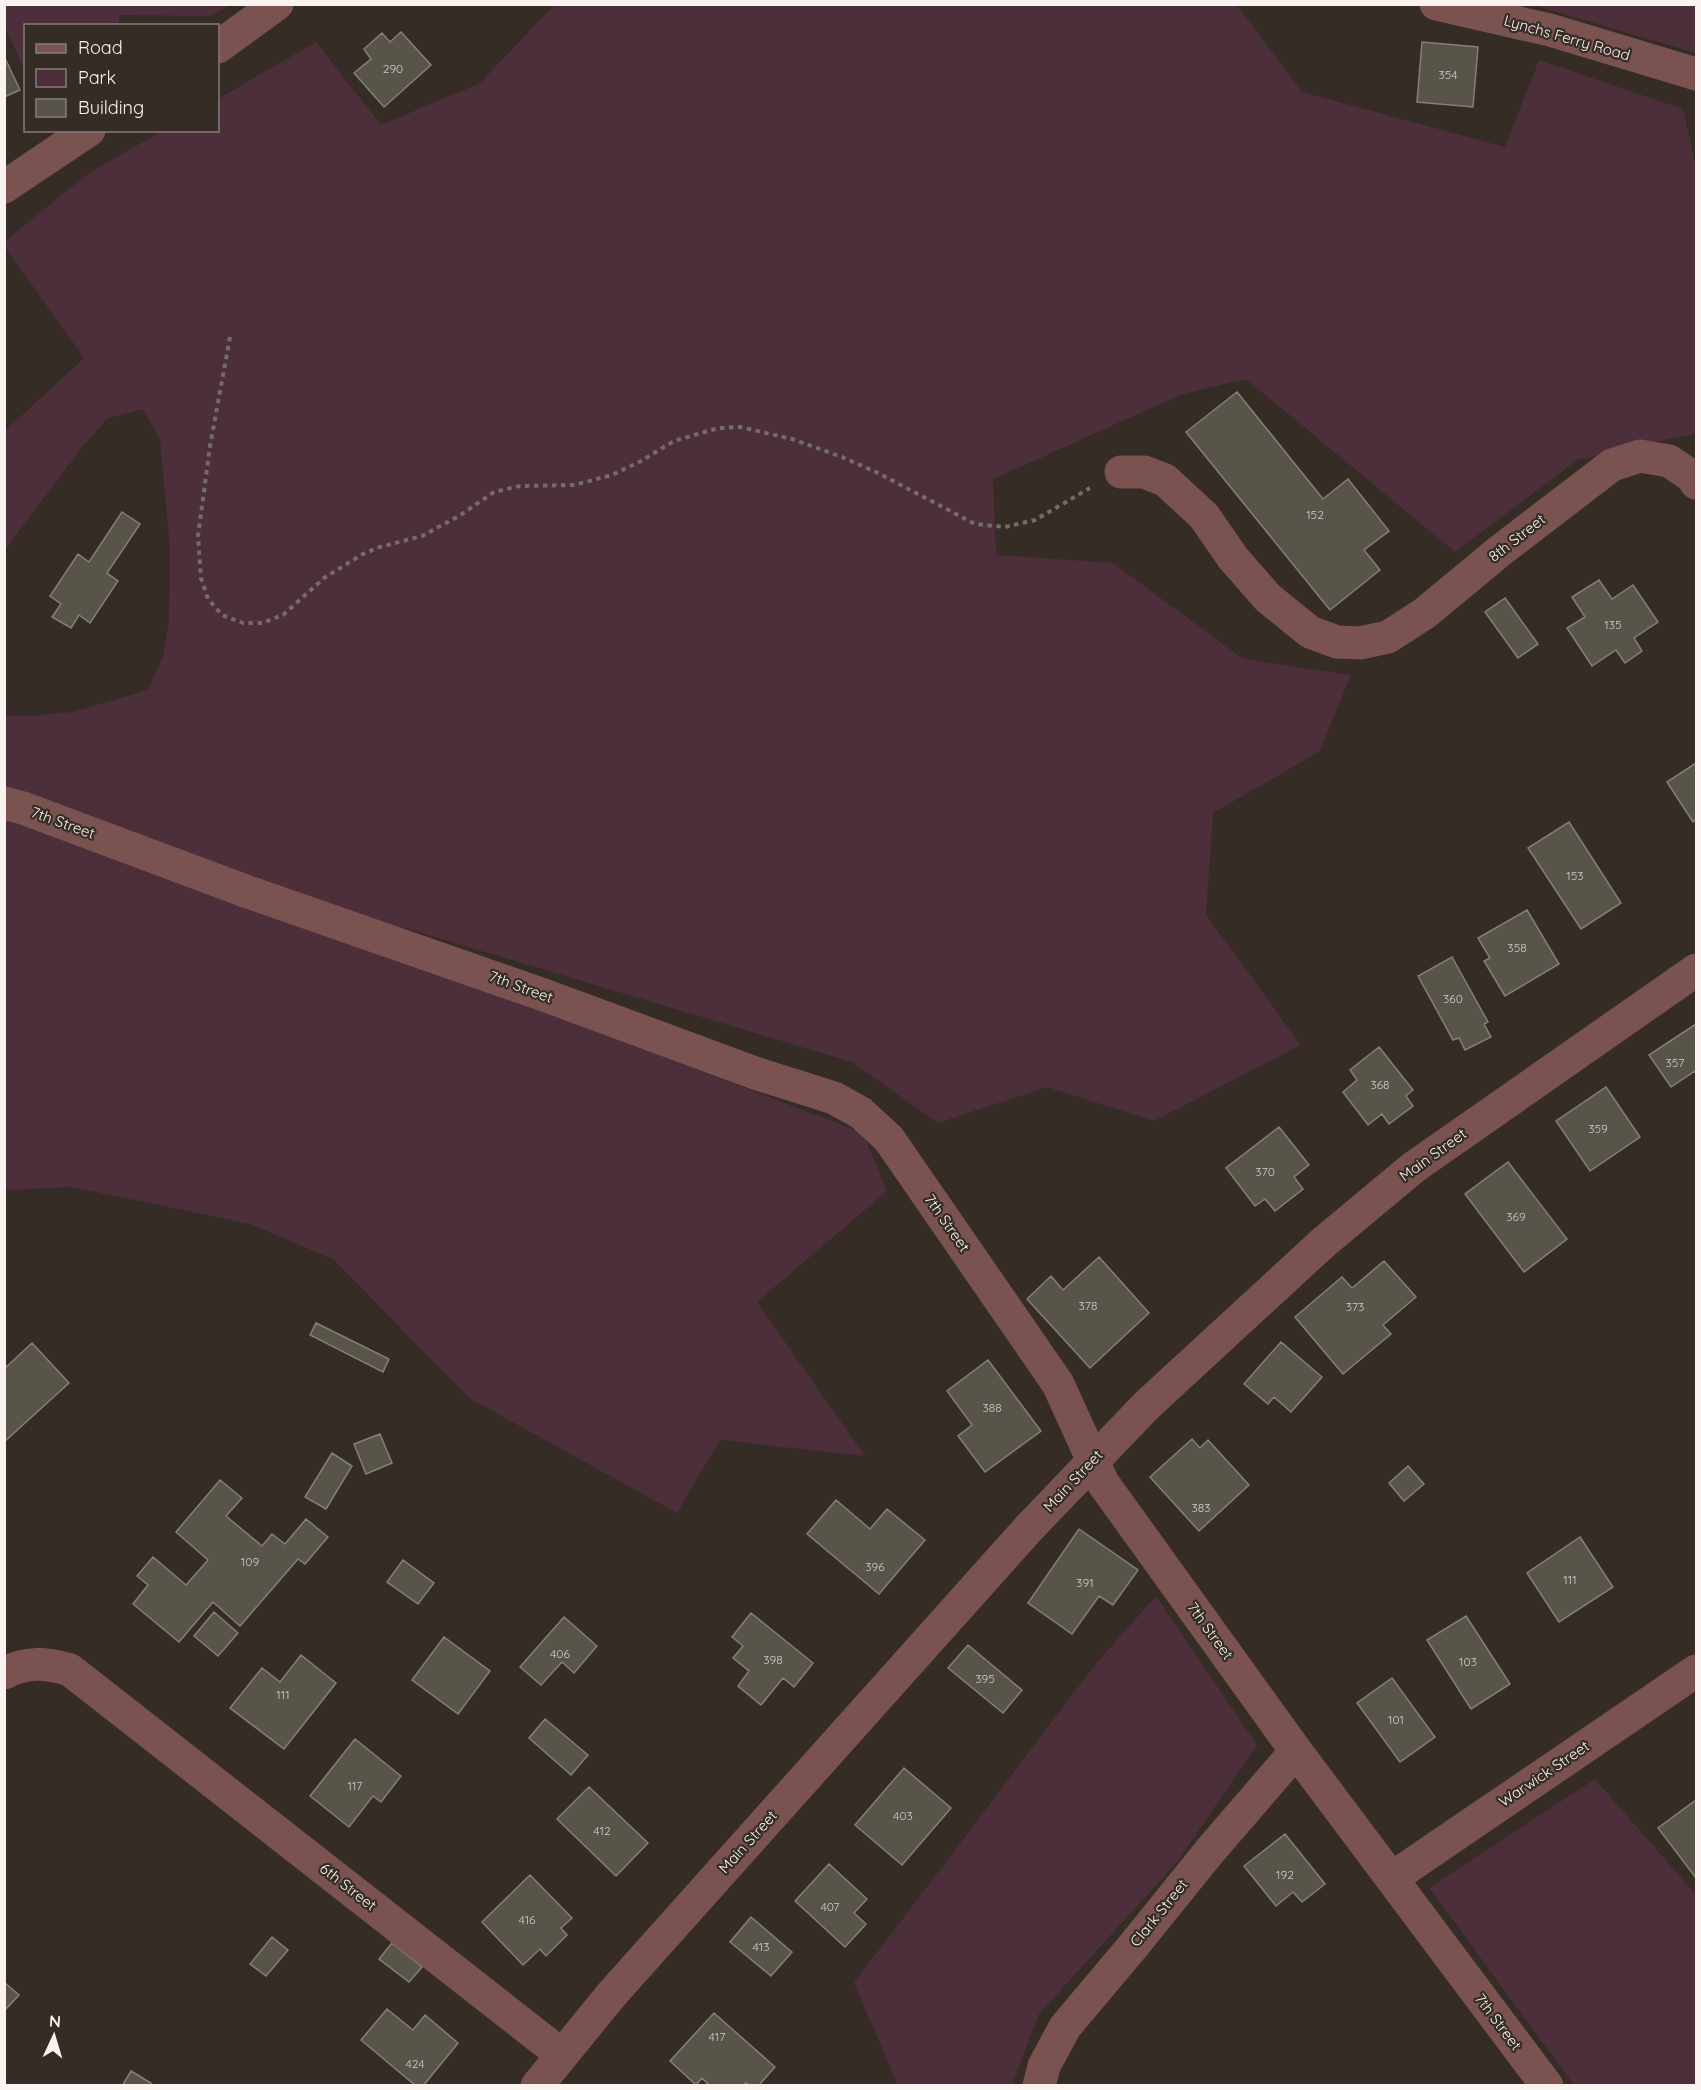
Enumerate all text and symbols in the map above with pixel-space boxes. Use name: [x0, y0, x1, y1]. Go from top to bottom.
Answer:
street label: Lynchs Ferry Road: [1502, 10, 1632, 65]
legend: [24, 24, 219, 132]
text: Road: [78, 36, 123, 59]
house number: 290: [383, 61, 403, 76]
text: Park: [78, 66, 116, 89]
house number: 354: [1438, 67, 1458, 82]
text: Building: [78, 96, 144, 119]
house number: 152: [1306, 507, 1324, 522]
street label: 8th Street: [1485, 510, 1549, 566]
house number: 135: [1604, 617, 1622, 632]
street label: 7th Street: [29, 802, 98, 843]
house number: 153: [1566, 868, 1584, 883]
house number: 358: [1507, 940, 1527, 955]
street label: 7th Street: [487, 966, 556, 1007]
house number: 360: [1443, 991, 1463, 1006]
house number: 357: [1666, 1055, 1684, 1070]
house number: 368: [1370, 1077, 1390, 1092]
house number: 359: [1588, 1121, 1608, 1136]
street label: Main Street: [1395, 1124, 1470, 1185]
house number: 370: [1255, 1164, 1275, 1179]
street label: 7th Street: [921, 1190, 974, 1255]
house number: 369: [1506, 1209, 1526, 1224]
house number: 378: [1079, 1298, 1097, 1313]
house number: 373: [1346, 1299, 1364, 1314]
house number: 388: [982, 1400, 1002, 1415]
street label: Main Street: [1039, 1445, 1106, 1516]
house number: 383: [1191, 1500, 1211, 1515]
house number: 109: [241, 1554, 259, 1569]
house number: 396: [865, 1559, 885, 1574]
house number: 111: [1563, 1572, 1577, 1587]
house number: 391: [1076, 1575, 1094, 1590]
street label: 7th Street: [1183, 1598, 1238, 1663]
house number: 406: [550, 1646, 571, 1661]
house number: 398: [763, 1652, 783, 1667]
house number: 103: [1459, 1654, 1477, 1669]
house number: 395: [975, 1671, 995, 1686]
house number: 111: [276, 1687, 290, 1702]
house number: 101: [1388, 1712, 1404, 1727]
street label: Warwick Street: [1495, 1736, 1593, 1811]
house number: 117: [347, 1778, 363, 1793]
street label: Main Street: [714, 1806, 781, 1877]
house number: 403: [893, 1808, 913, 1823]
house number: 412: [593, 1823, 611, 1838]
street label: 6th Street: [316, 1859, 380, 1915]
house number: 192: [1276, 1867, 1294, 1882]
street label: Clark Street: [1126, 1875, 1192, 1950]
house number: 407: [821, 1899, 839, 1914]
house number: 416: [518, 1912, 536, 1927]
house number: 413: [753, 1939, 769, 1954]
street label: 7th Street: [1471, 1989, 1526, 2054]
north arrow: [24, 2006, 84, 2066]
text: N: [48, 2011, 62, 2031]
house number: 417: [709, 2029, 725, 2044]
house number: 424: [405, 2056, 425, 2071]

